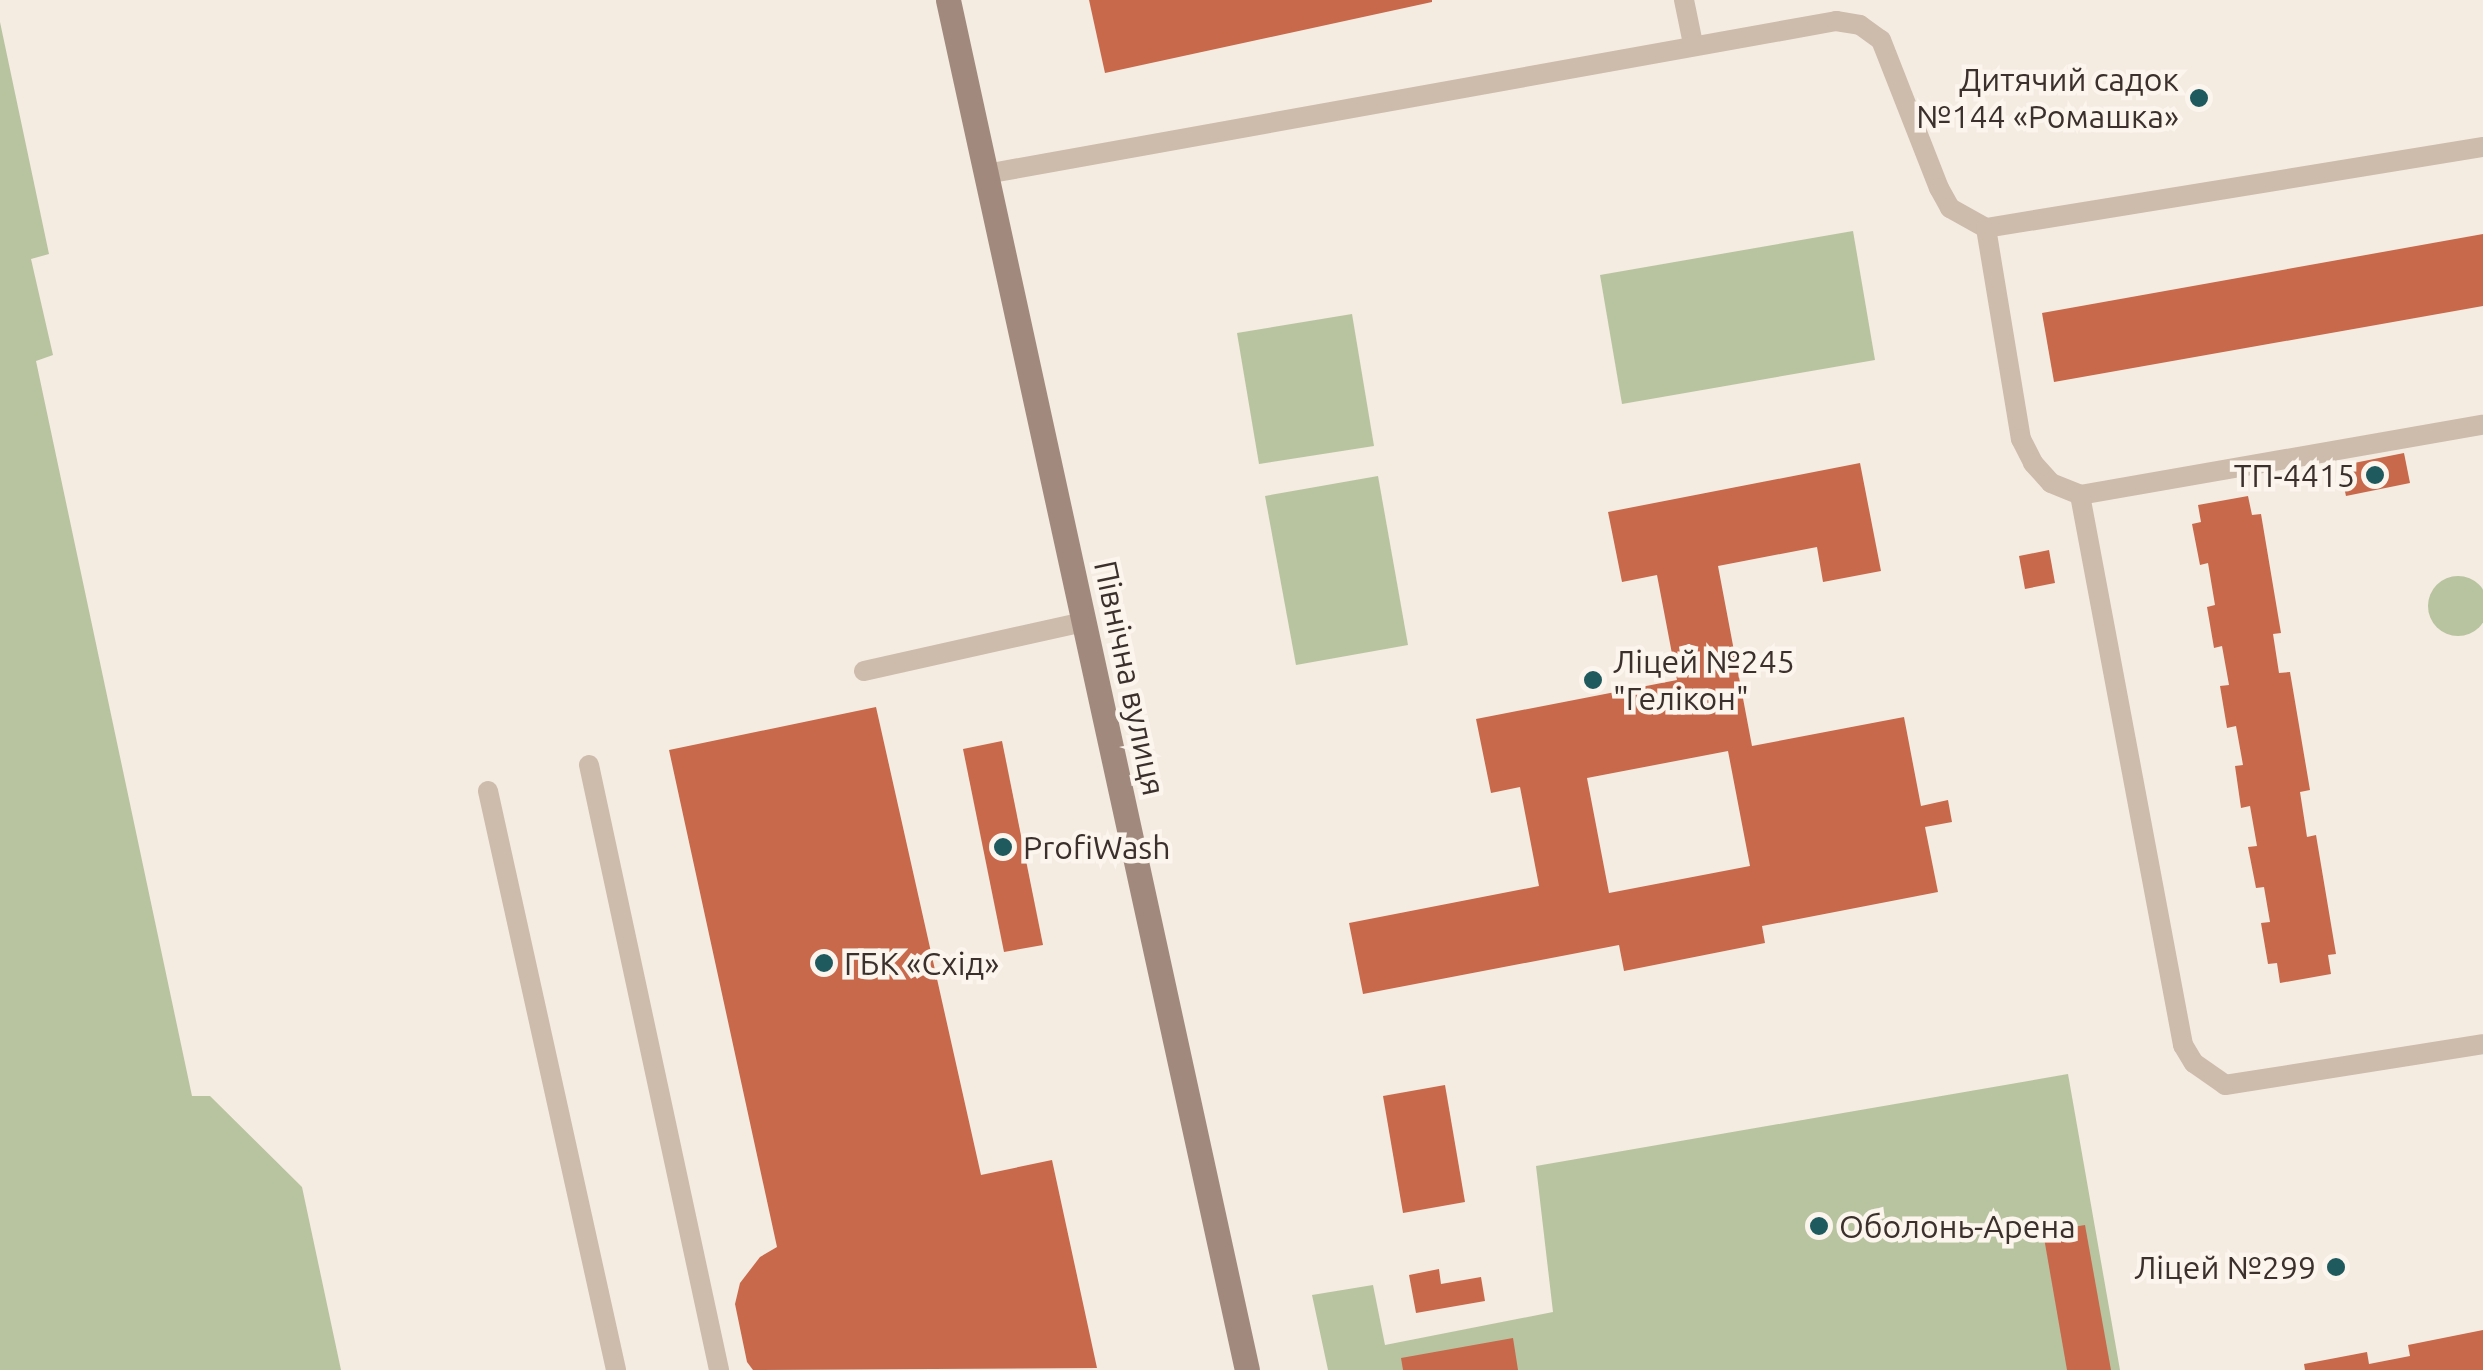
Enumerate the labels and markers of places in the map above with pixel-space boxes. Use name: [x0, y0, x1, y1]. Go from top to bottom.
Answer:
place label: Дитячий садок №144 «Ромашка»: [1916, 61, 2179, 136]
marker: Дитячий садок №144 «Ромашка»: [2188, 87, 2210, 109]
place label: ТП-4415: [2234, 456, 2355, 494]
marker: ТП-4415: [2364, 464, 2386, 486]
place label: Ліцей №245 "Гелікон": [1613, 643, 1795, 718]
marker: Ліцей №245 "Гелікон": [1582, 669, 1604, 691]
place label: ProfiWash: [1023, 828, 1170, 866]
marker: ProfiWash: [992, 836, 1014, 858]
place label: ГБК «Схід»: [844, 944, 999, 982]
marker: ГБК «Схід»: [813, 952, 835, 974]
place label: Оболонь-Арена: [1839, 1207, 2076, 1245]
marker: Оболонь-Арена: [1808, 1215, 1830, 1237]
place label: Ліцей №299: [2134, 1248, 2316, 1286]
marker: Ліцей №299: [2325, 1256, 2347, 1278]

